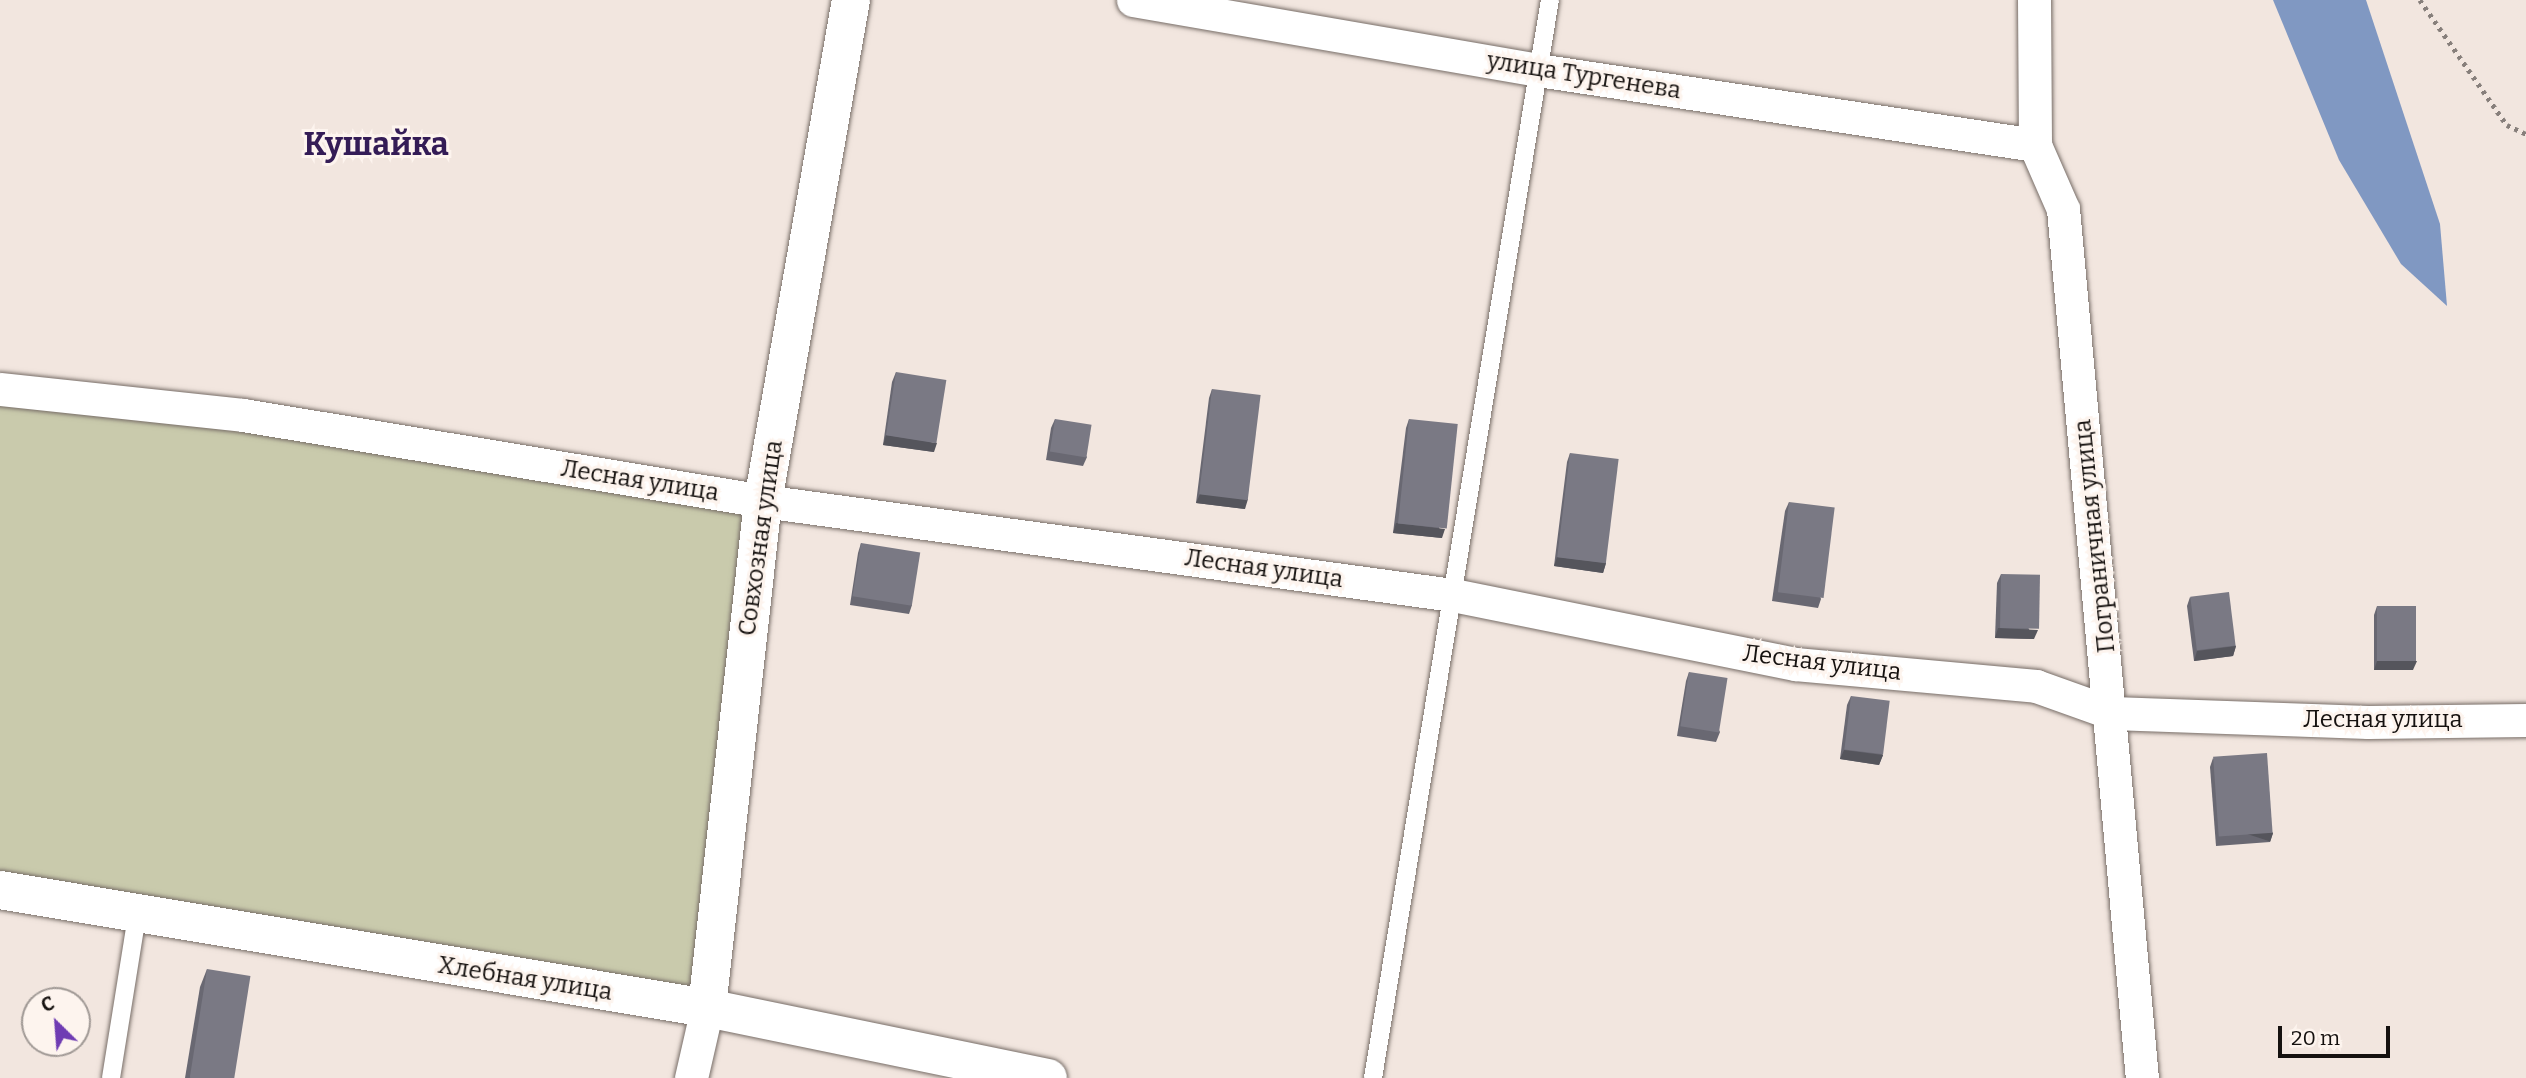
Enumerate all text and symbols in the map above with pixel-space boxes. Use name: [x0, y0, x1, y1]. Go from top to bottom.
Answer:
street label: улица Тургенева: [1485, 46, 1683, 106]
district label: Кушайка: [303, 125, 449, 163]
street label: Пограничная улица: [2068, 418, 2122, 654]
street label: Совхозная улица: [733, 438, 789, 638]
street label: Лесная улица: [559, 454, 721, 508]
street label: Лесная улица: [1183, 544, 1345, 594]
street label: Лесная улица: [1741, 639, 1903, 687]
street label: Лесная улица: [2303, 706, 2463, 734]
street label: Хлебная улица: [436, 951, 614, 1007]
north arrow: [21, 987, 91, 1057]
text: С: [37, 991, 58, 1017]
scale bar: [2281, 1012, 2393, 1056]
text: 20 m: [2291, 1025, 2340, 1051]

